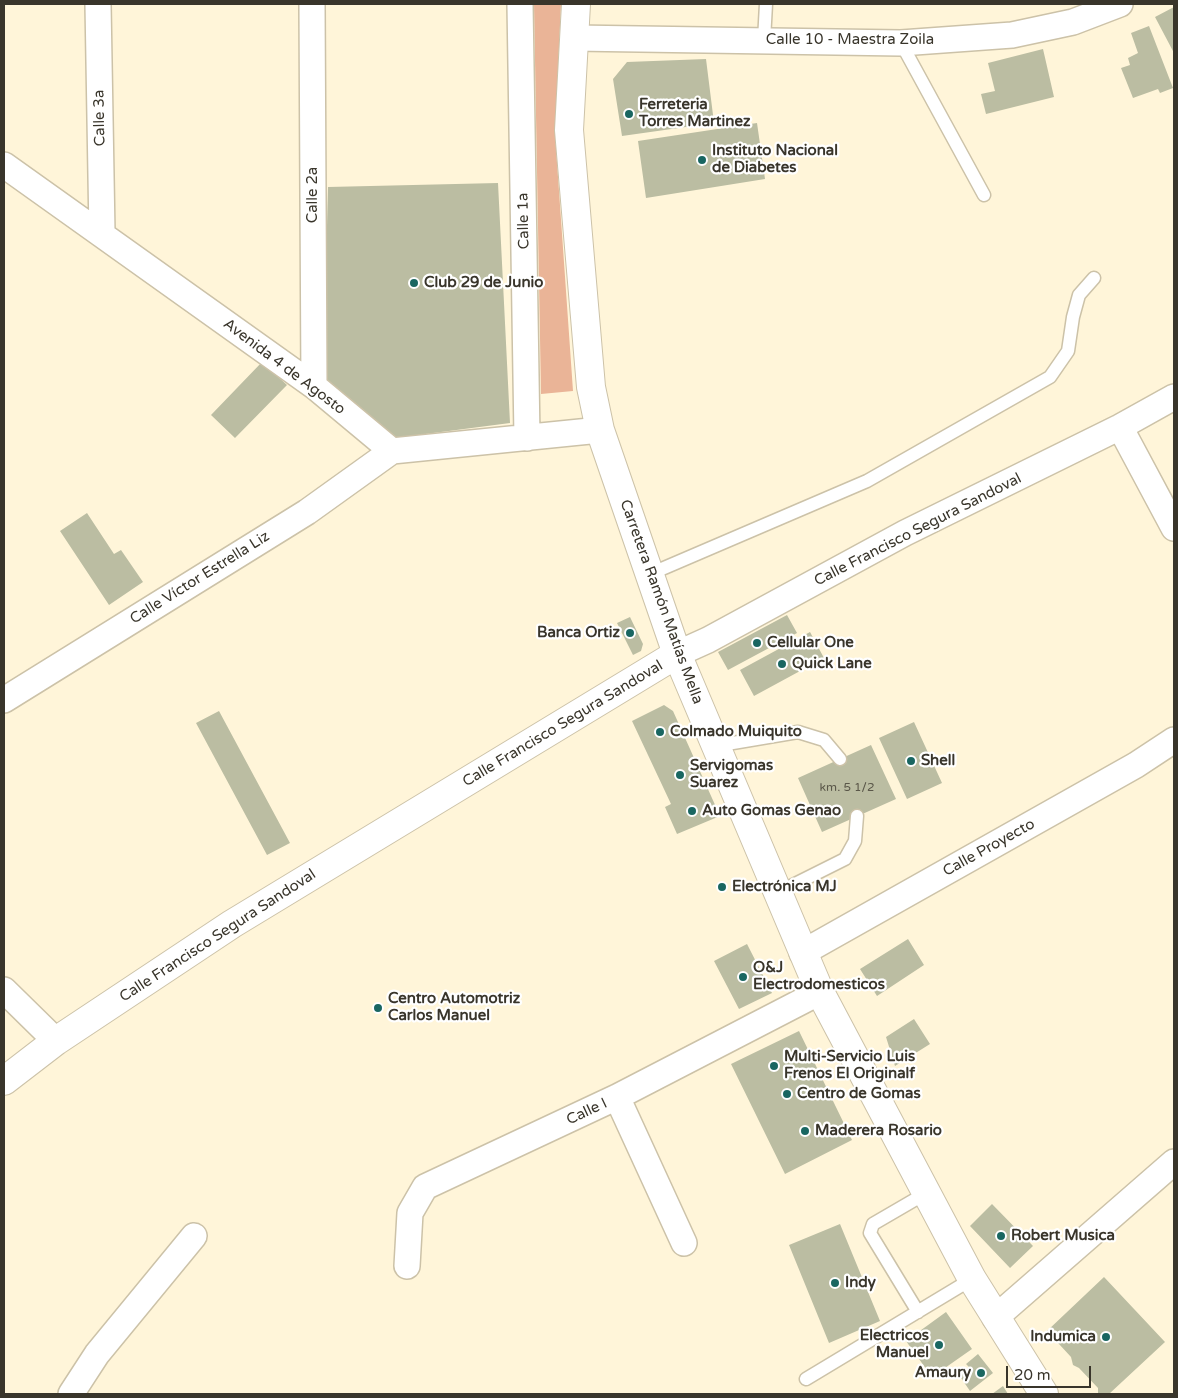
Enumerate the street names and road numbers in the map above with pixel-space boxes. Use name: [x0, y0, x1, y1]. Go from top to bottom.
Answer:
street label: Calle 10 - Maestra Zoila: [766, 31, 934, 49]
street label: Calle 3a: [91, 90, 109, 146]
street label: Calle 2a: [304, 167, 322, 223]
street label: Calle 1a: [515, 193, 533, 249]
street label: Avenida 4 de Agosto: [219, 315, 349, 419]
street label: Calle Francisco Segura Sandoval: [811, 470, 1025, 590]
street label: Carretera Ramón Matías Mella: [616, 497, 706, 707]
street label: Calle Víctor Estrella Liz: [127, 528, 273, 628]
street label: Calle Francisco Segura Sandoval: [460, 657, 666, 791]
street label: Calle Proyecto: [940, 815, 1038, 881]
street label: Calle Francisco Segura Sandoval: [117, 866, 319, 1006]
street label: Calle I: [564, 1095, 610, 1129]

